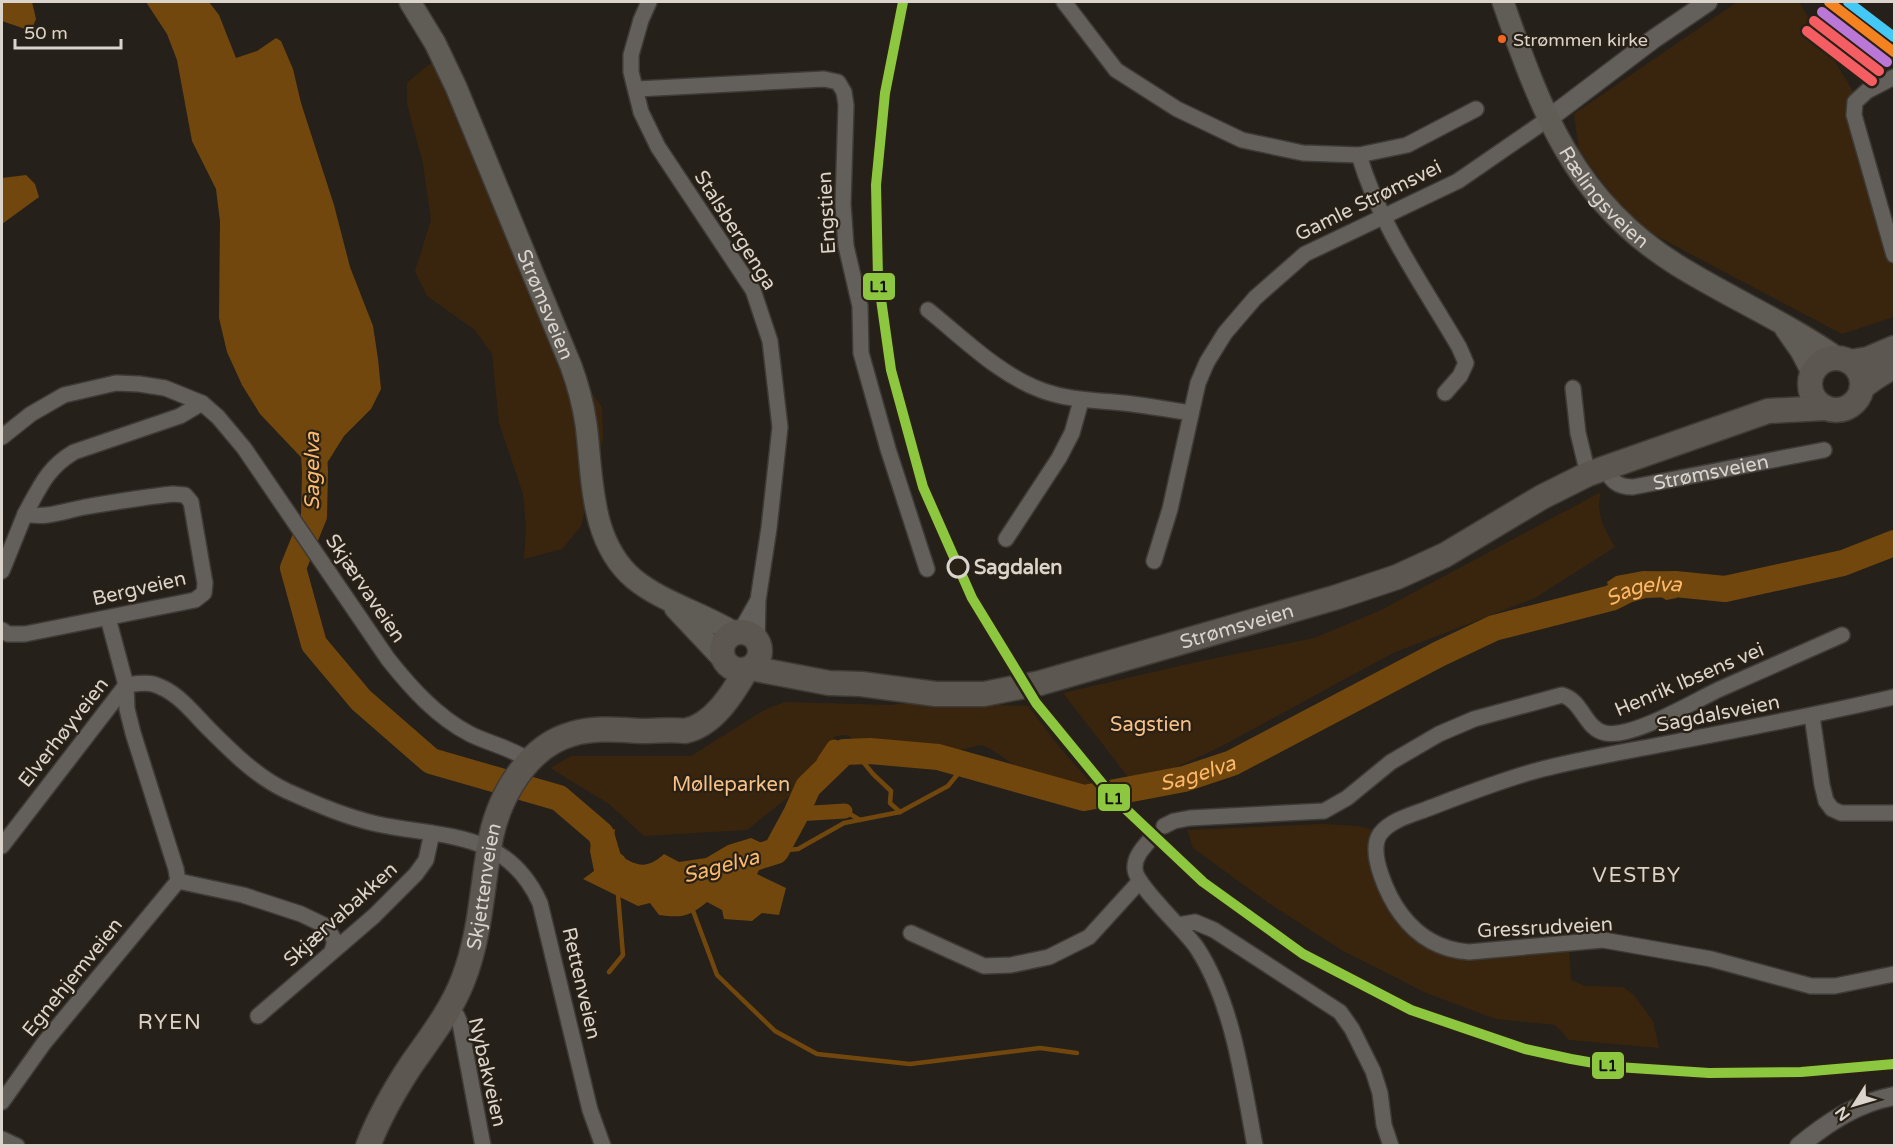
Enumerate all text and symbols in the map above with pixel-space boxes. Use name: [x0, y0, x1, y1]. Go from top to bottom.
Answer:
scale bar: [15, 12, 122, 50]
text: 50 m: [24, 22, 68, 44]
place label: Strømmen kirke: [1513, 29, 1648, 51]
marker: Strømmen kirke: [1496, 33, 1508, 45]
street label: Rælingsveien: [1553, 142, 1653, 254]
street label: Gamle Strømsvei: [1291, 155, 1446, 247]
street label: Stalsbergenga: [689, 166, 782, 295]
street label: Engstien: [813, 171, 841, 255]
street label: Strømsveien: [511, 246, 578, 364]
line badge: L1: [862, 272, 896, 301]
text: L1: [869, 277, 889, 297]
water label: Sagelva: [300, 431, 325, 510]
street label: Strømsveien: [1651, 450, 1771, 496]
street label: Skjærvaveien: [320, 530, 410, 647]
marker: Sagdalen: [947, 556, 969, 578]
place label: Sagdalen: [974, 556, 1063, 580]
street label: Bergveien: [90, 567, 188, 611]
water label: Sagelva: [1602, 572, 1684, 612]
street label: Strømsveien: [1177, 599, 1297, 655]
street label: Henrik Ibsens vei: [1611, 638, 1768, 722]
street label: Elverhøyveien: [14, 673, 114, 792]
street label: Sagdalsveien: [1655, 690, 1782, 738]
park label: Sagstien: [1110, 713, 1192, 737]
water label: Sagelva: [1158, 750, 1240, 796]
park label: Mølleparken: [672, 773, 790, 797]
line badge: L1: [1097, 783, 1131, 812]
text: L1: [1104, 789, 1124, 809]
street label: Skjettenveien: [462, 820, 507, 952]
water label: Sagelva: [680, 844, 763, 889]
street label: Skjærvabakken: [279, 857, 402, 972]
district label: VESTBY: [1592, 863, 1682, 888]
street label: Gressrudveien: [1477, 912, 1613, 944]
street label: Egnehjemveien: [18, 913, 128, 1042]
street label: Rettenveien: [556, 925, 606, 1042]
district label: RYEN: [138, 1010, 202, 1035]
street label: Nybakveien: [463, 1015, 511, 1129]
line badge: L1: [1591, 1051, 1625, 1080]
text: L1: [1598, 1056, 1618, 1076]
north arrow: [1824, 1075, 1884, 1135]
text: N: [1831, 1102, 1855, 1125]

